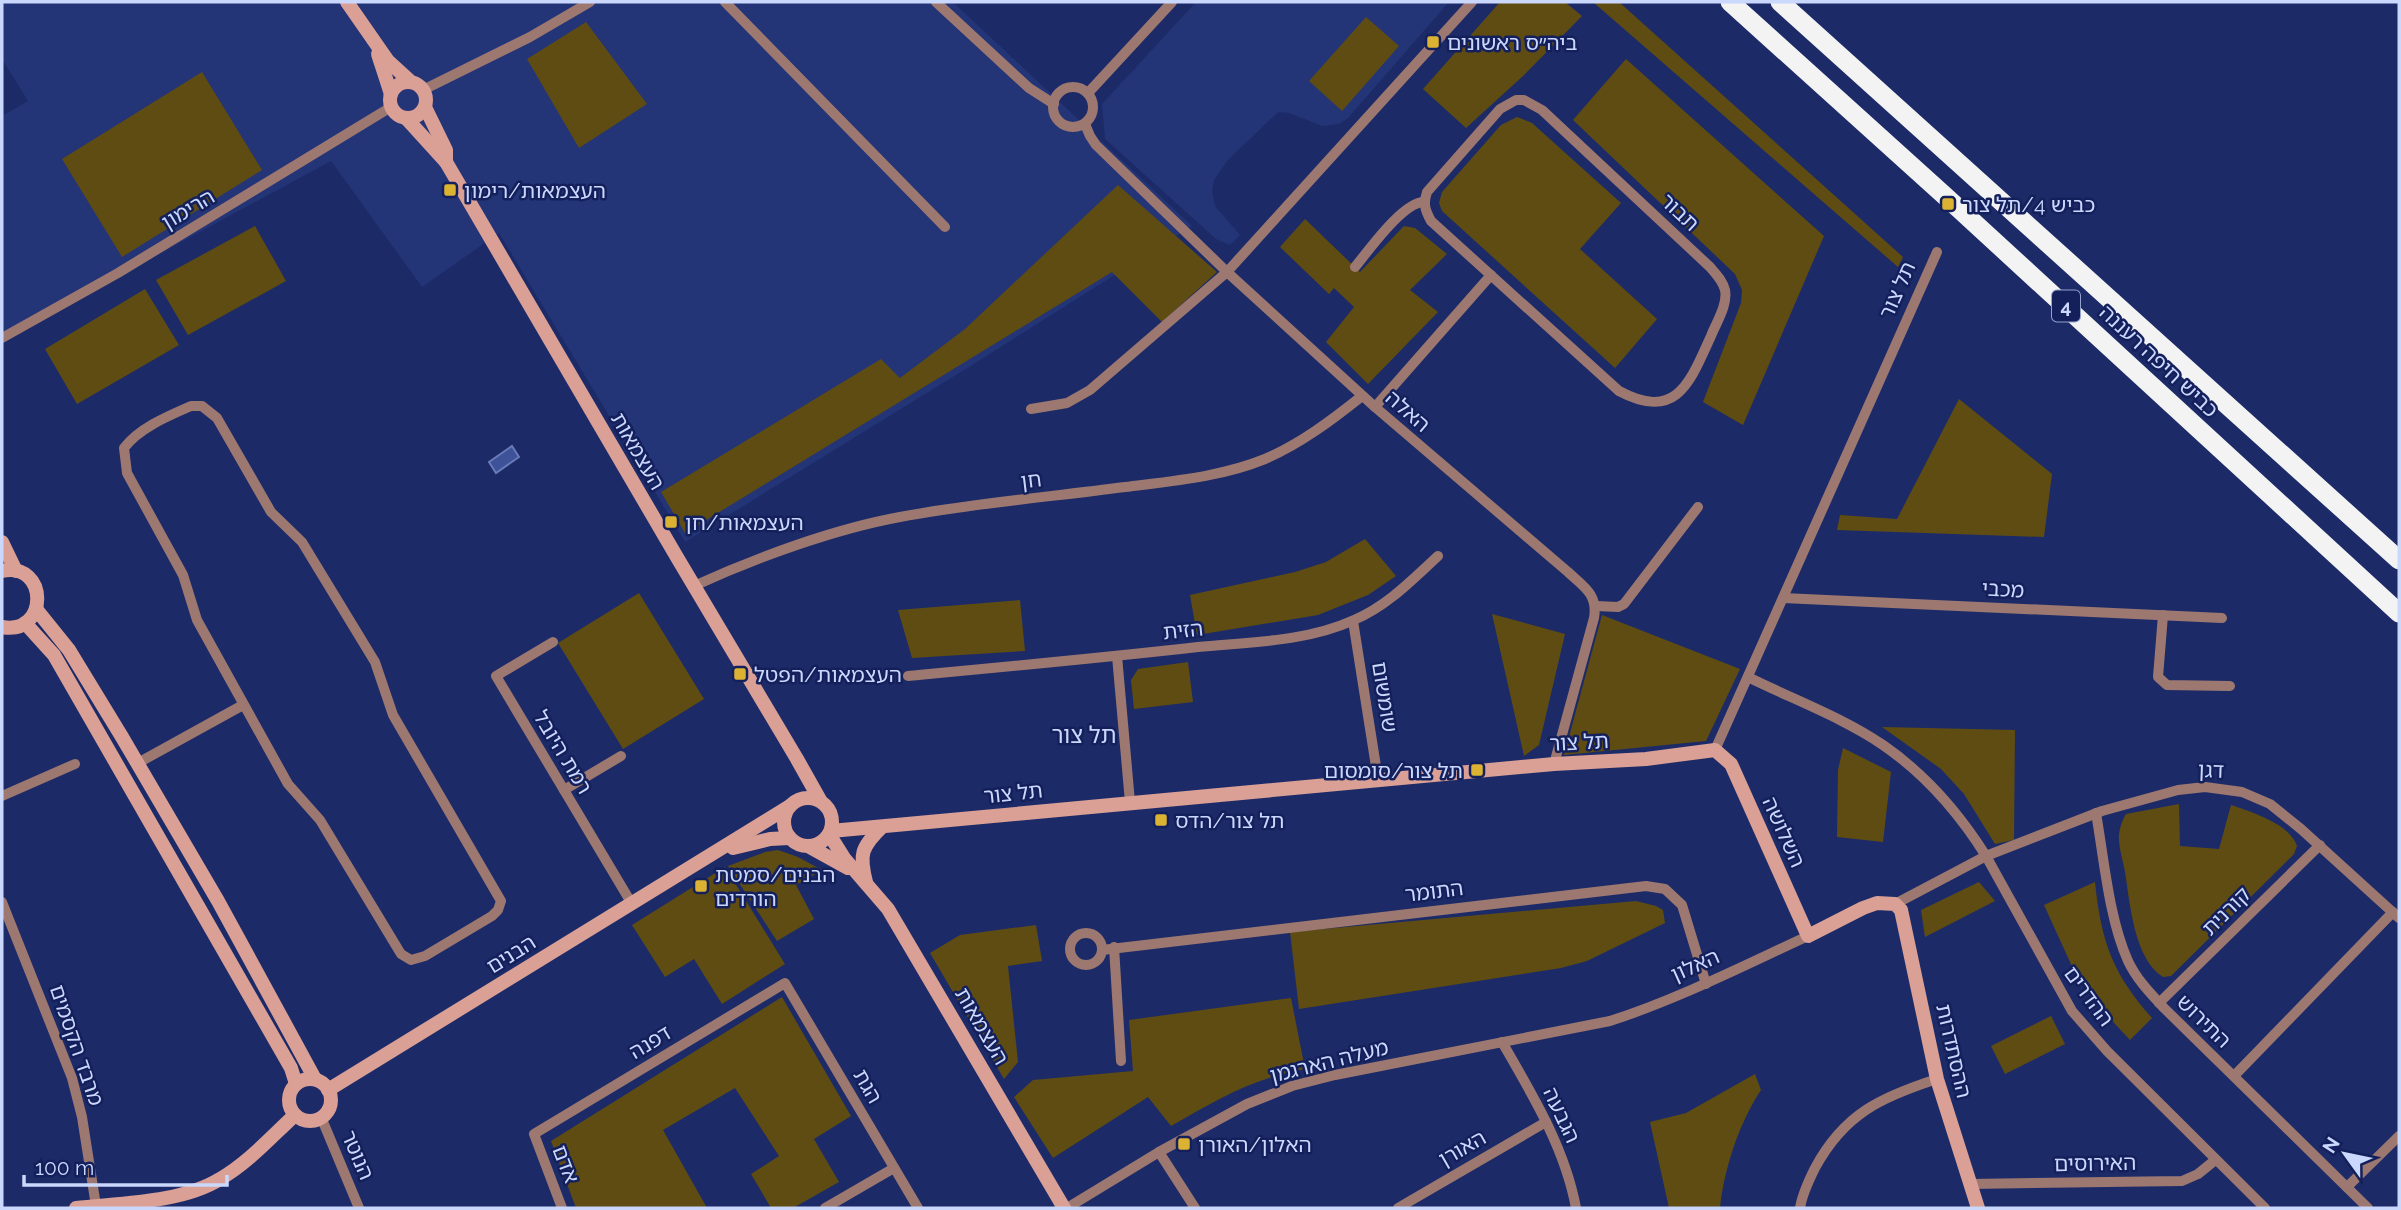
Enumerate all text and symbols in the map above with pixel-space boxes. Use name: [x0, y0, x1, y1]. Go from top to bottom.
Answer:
place label: ביה״ס ראשונים: [1447, 30, 1578, 55]
marker: ביה״ס ראשונים: [1425, 34, 1441, 50]
place label: העצמאות/רימון: [464, 178, 606, 203]
marker: העצמאות/רימון: [442, 182, 458, 198]
street label: הרימון: [157, 184, 219, 234]
street label: תבור: [1656, 188, 1704, 236]
place label: כביש 4/תל צור: [1962, 192, 2095, 217]
marker: כביש 4/תל צור: [1940, 196, 1956, 212]
street label: תל צור: [1874, 258, 1920, 322]
road number: 4: [2052, 290, 2080, 322]
street label: כביש חיפה רעננה: [2095, 300, 2223, 422]
street label: האלה: [1381, 385, 1435, 437]
street label: העצמאות: [606, 408, 670, 494]
street label: חן: [1019, 466, 1043, 494]
place label: העצמאות/חן: [685, 510, 804, 535]
marker: העצמאות/חן: [663, 514, 679, 530]
street label: מכבי: [1981, 575, 2025, 603]
street label: הזית: [1162, 615, 1204, 645]
street label: שומשום: [1367, 660, 1403, 734]
place label: העצמאות/הפטל: [754, 662, 902, 687]
marker: העצמאות/הפטל: [732, 666, 748, 682]
street label: רמת היובל: [528, 706, 598, 798]
district label: תל צור: [1051, 721, 1117, 748]
street label: תל צור: [1549, 728, 1609, 756]
street label: דגן: [2197, 757, 2225, 783]
place label: תל צור/סומסום: [1324, 758, 1463, 783]
marker: תל צור/סומסום: [1469, 762, 1485, 778]
street label: תל צור: [982, 777, 1044, 809]
street label: השלושה: [1757, 793, 1811, 871]
place label: תל צור/הדס: [1175, 808, 1284, 833]
marker: תל צור/הדס: [1153, 812, 1169, 828]
place label: הבנים/סמטת הורדים: [715, 862, 836, 911]
street label: התומר: [1403, 875, 1465, 907]
marker: הבנים/סמטת הורדים: [693, 878, 709, 894]
street label: קורנית: [2197, 882, 2255, 940]
street label: הבנים: [482, 929, 540, 979]
street label: האלון: [1667, 943, 1723, 987]
street label: ההדרים: [2059, 961, 2119, 1031]
street label: מרבד הקסמים: [45, 981, 109, 1109]
street label: העצמאות: [950, 983, 1014, 1069]
street label: התירוש: [2172, 989, 2236, 1053]
street label: ההסתדרות: [1931, 1002, 1977, 1100]
street label: דפנה: [625, 1020, 675, 1064]
street label: מעלה הארגמן: [1267, 1034, 1391, 1088]
street label: הגת: [848, 1064, 888, 1108]
street label: הגבעה: [1538, 1083, 1586, 1147]
north arrow: [2310, 1119, 2380, 1189]
street label: האורן: [1434, 1125, 1490, 1171]
street label: הנוטר: [337, 1127, 379, 1183]
place label: האלון/האורן: [1198, 1132, 1312, 1157]
text: N: [2318, 1133, 2344, 1157]
marker: האלון/האורן: [1176, 1136, 1192, 1152]
street label: אדם: [547, 1142, 585, 1186]
scale bar: [24, 1144, 228, 1188]
street label: האירוסים: [2054, 1150, 2136, 1176]
text: 100 m: [35, 1155, 94, 1180]

